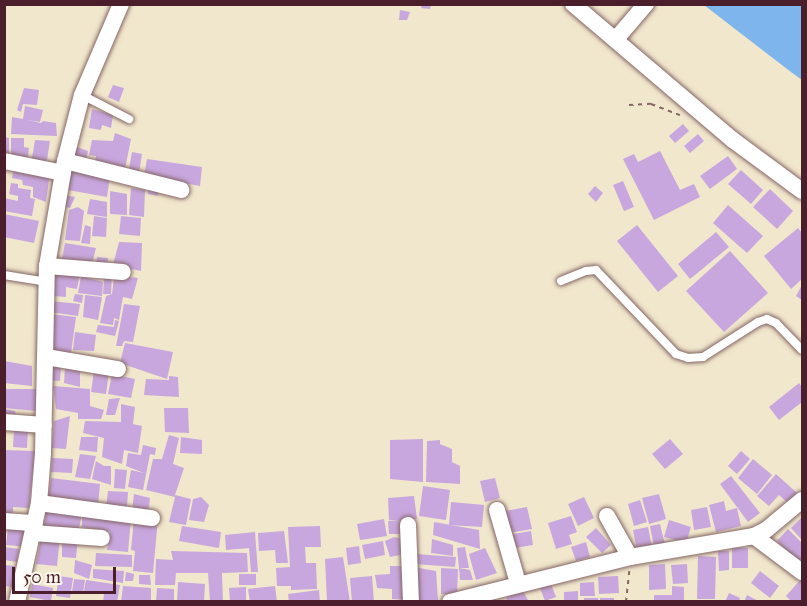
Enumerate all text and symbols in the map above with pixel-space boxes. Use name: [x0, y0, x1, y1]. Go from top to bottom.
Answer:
scale bar: [15, 555, 118, 593]
text: 50 m: [23, 566, 61, 588]

